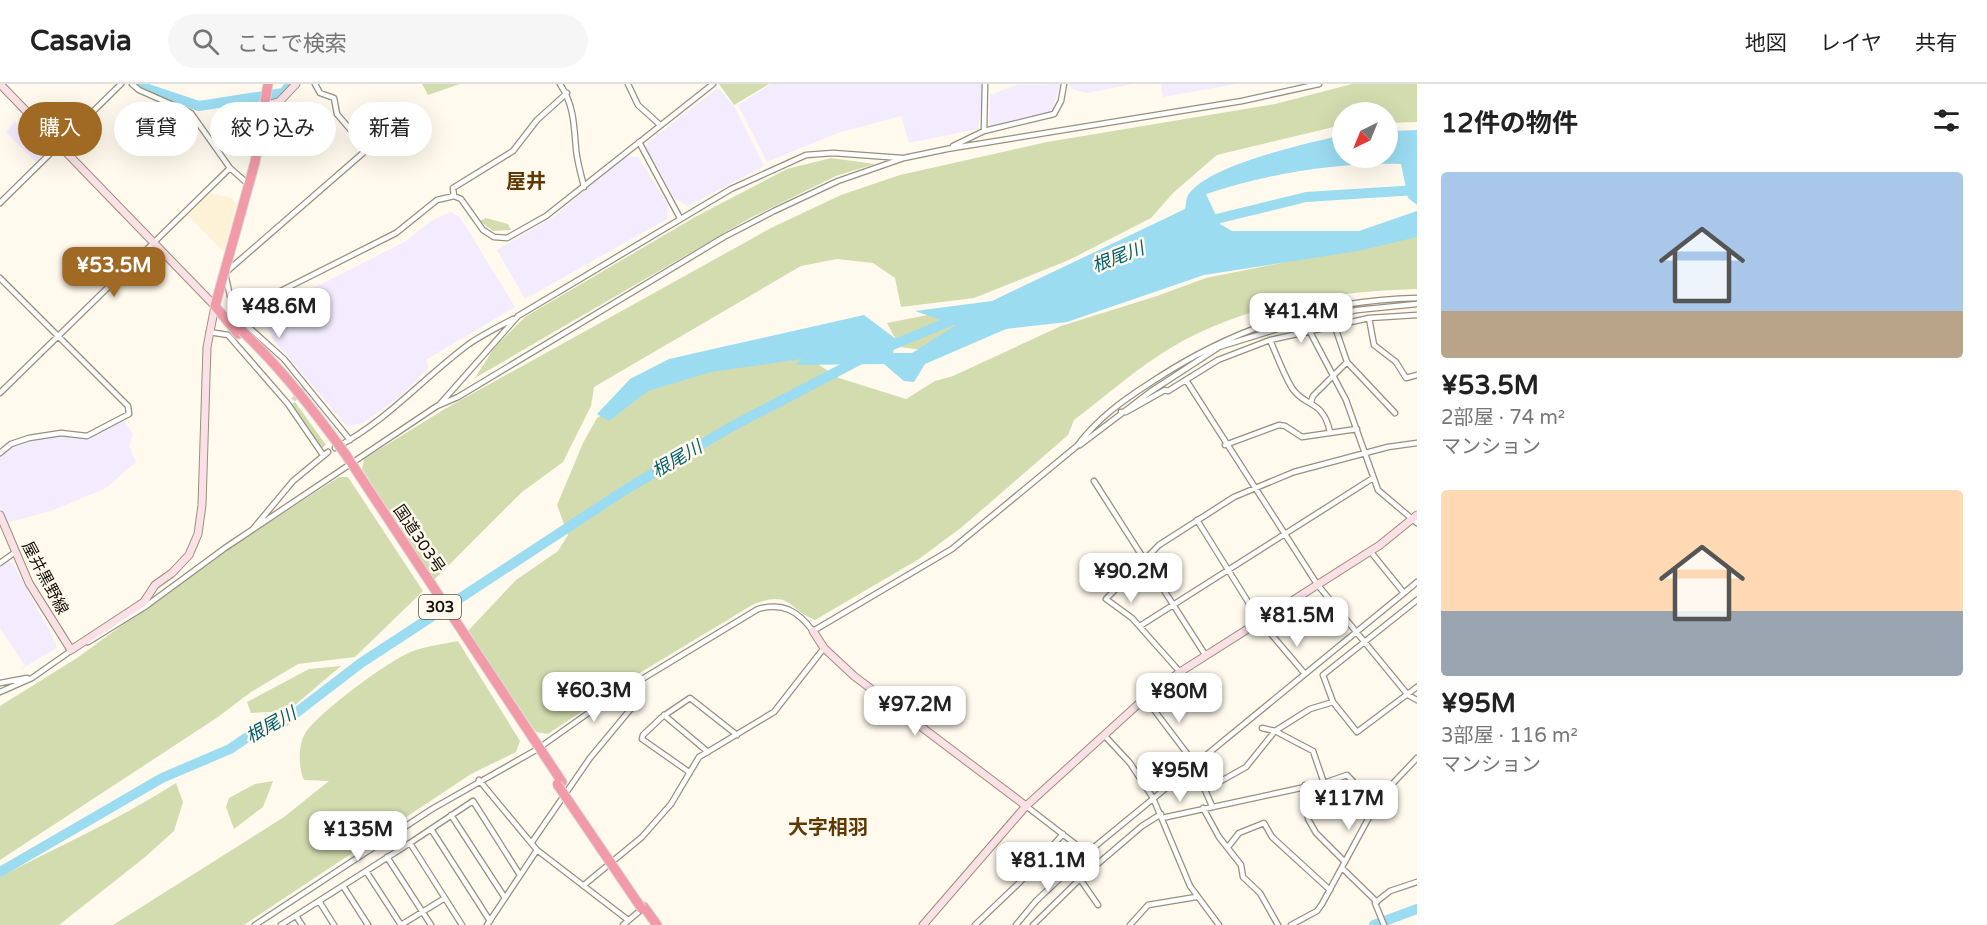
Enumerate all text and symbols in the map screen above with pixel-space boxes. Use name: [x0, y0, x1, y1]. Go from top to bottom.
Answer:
search box: [168, 14, 588, 68]
text: Casavia: [30, 24, 132, 58]
icon: search: [189, 25, 222, 58]
text: ここで検索: [237, 31, 347, 57]
text: 地図: [1745, 31, 1787, 56]
text: レイヤ: [1820, 31, 1882, 56]
text: 共有: [1915, 31, 1957, 56]
chip: 購入: [18, 102, 102, 156]
chip: 賃貸: [114, 102, 198, 156]
chip: 絞り込み: [210, 102, 336, 156]
chip: 新着: [348, 102, 432, 156]
north arrow: [1332, 102, 1398, 168]
map controls: [1332, 102, 1398, 168]
icon: filters: [1930, 104, 1963, 137]
text: 12件の物件: [1441, 108, 1578, 139]
district label: 屋井: [506, 170, 546, 194]
icon: home: [1648, 211, 1756, 319]
water label: 根尾川: [1089, 236, 1149, 277]
pin: ¥53.5M: [65, 247, 163, 298]
text: ¥53.5M: [76, 254, 152, 278]
pin: ¥48.6M: [230, 288, 328, 339]
pin: ¥41.4M: [1252, 293, 1350, 344]
text: ¥48.6M: [241, 295, 317, 319]
text: ¥41.4M: [1264, 300, 1338, 324]
text: ¥53.5M: [1441, 370, 1539, 401]
text: 2部屋 · 74 m²: [1441, 406, 1565, 430]
water label: 根尾川: [648, 435, 708, 482]
text: マンション: [1441, 435, 1541, 459]
street label: 国道303号: [389, 501, 449, 577]
icon: home: [1648, 529, 1756, 637]
street label: 屋井黒野線: [17, 538, 73, 618]
pin: ¥90.2M: [1082, 553, 1180, 604]
text: ¥90.2M: [1093, 560, 1169, 584]
road number: 303: [419, 595, 461, 619]
pin: ¥81.5M: [1248, 597, 1346, 648]
text: ¥81.5M: [1259, 604, 1335, 628]
pin: ¥60.3M: [545, 672, 643, 723]
pin: ¥80M: [1143, 673, 1215, 724]
text: ¥60.3M: [556, 679, 632, 703]
text: ¥80M: [1150, 680, 1208, 704]
pin: ¥97.2M: [866, 686, 964, 737]
text: ¥95M: [1441, 688, 1516, 719]
text: ¥97.2M: [878, 693, 952, 717]
water label: 根尾川: [242, 701, 302, 748]
text: 3部屋 · 116 m²: [1441, 724, 1578, 748]
pin: ¥95M: [1144, 752, 1216, 803]
text: マンション: [1441, 753, 1541, 777]
text: ¥95M: [1151, 759, 1209, 783]
pin: ¥117M: [1307, 780, 1391, 831]
text: ¥117M: [1314, 787, 1384, 811]
pin: ¥135M: [316, 811, 400, 862]
district label: 大字相羽: [788, 816, 868, 840]
text: ¥135M: [323, 818, 393, 842]
pin: ¥81.1M: [999, 842, 1097, 893]
text: ¥81.1M: [1010, 849, 1086, 873]

